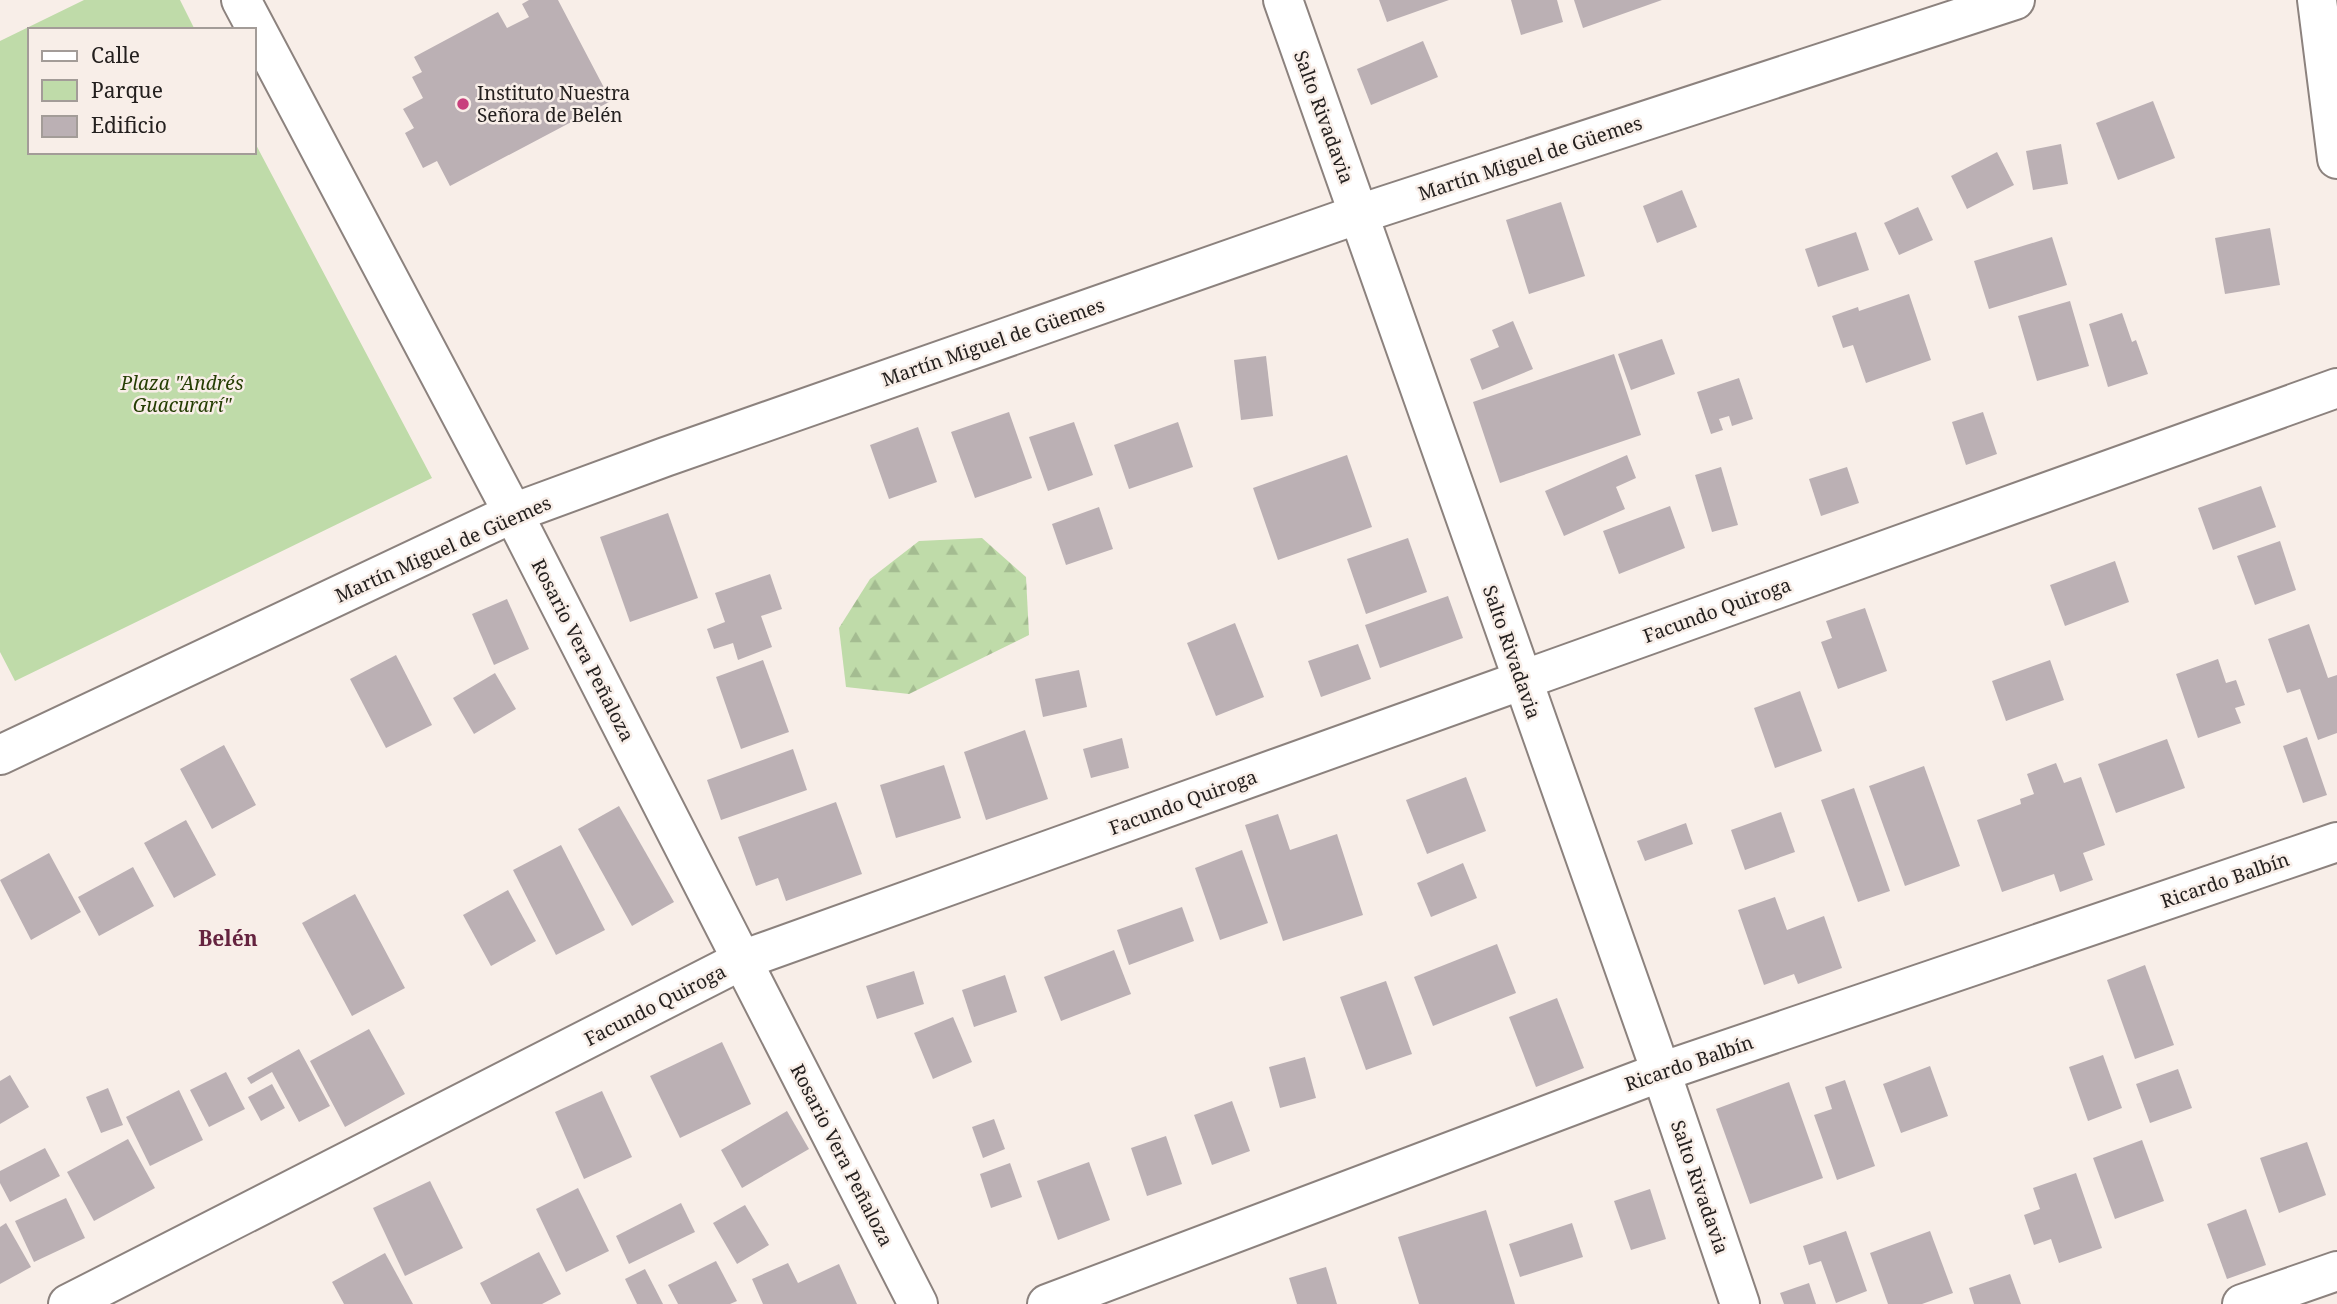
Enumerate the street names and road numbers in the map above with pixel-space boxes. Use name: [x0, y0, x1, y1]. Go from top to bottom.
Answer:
street label: Salto Rivadavia: [1288, 47, 1360, 187]
street label: Martín Miguel de Güemes: [1415, 110, 1645, 206]
street label: Martín Miguel de Güemes: [878, 292, 1108, 392]
street label: Martín Miguel de Güemes: [331, 490, 555, 608]
street label: Rosario Vera Peñaloza: [526, 554, 640, 746]
street label: Facundo Quiroga: [1640, 571, 1794, 649]
street label: Salto Rivadavia: [1477, 582, 1547, 722]
street label: Facundo Quiroga: [1106, 763, 1260, 841]
street label: Ricardo Balbín: [2157, 846, 2293, 914]
street label: Facundo Quiroga: [580, 958, 730, 1052]
street label: Ricardo Balbín: [1621, 1029, 1757, 1097]
street label: Rosario Vera Peñaloza: [785, 1059, 899, 1251]
street label: Salto Rivadavia: [1665, 1117, 1735, 1257]

